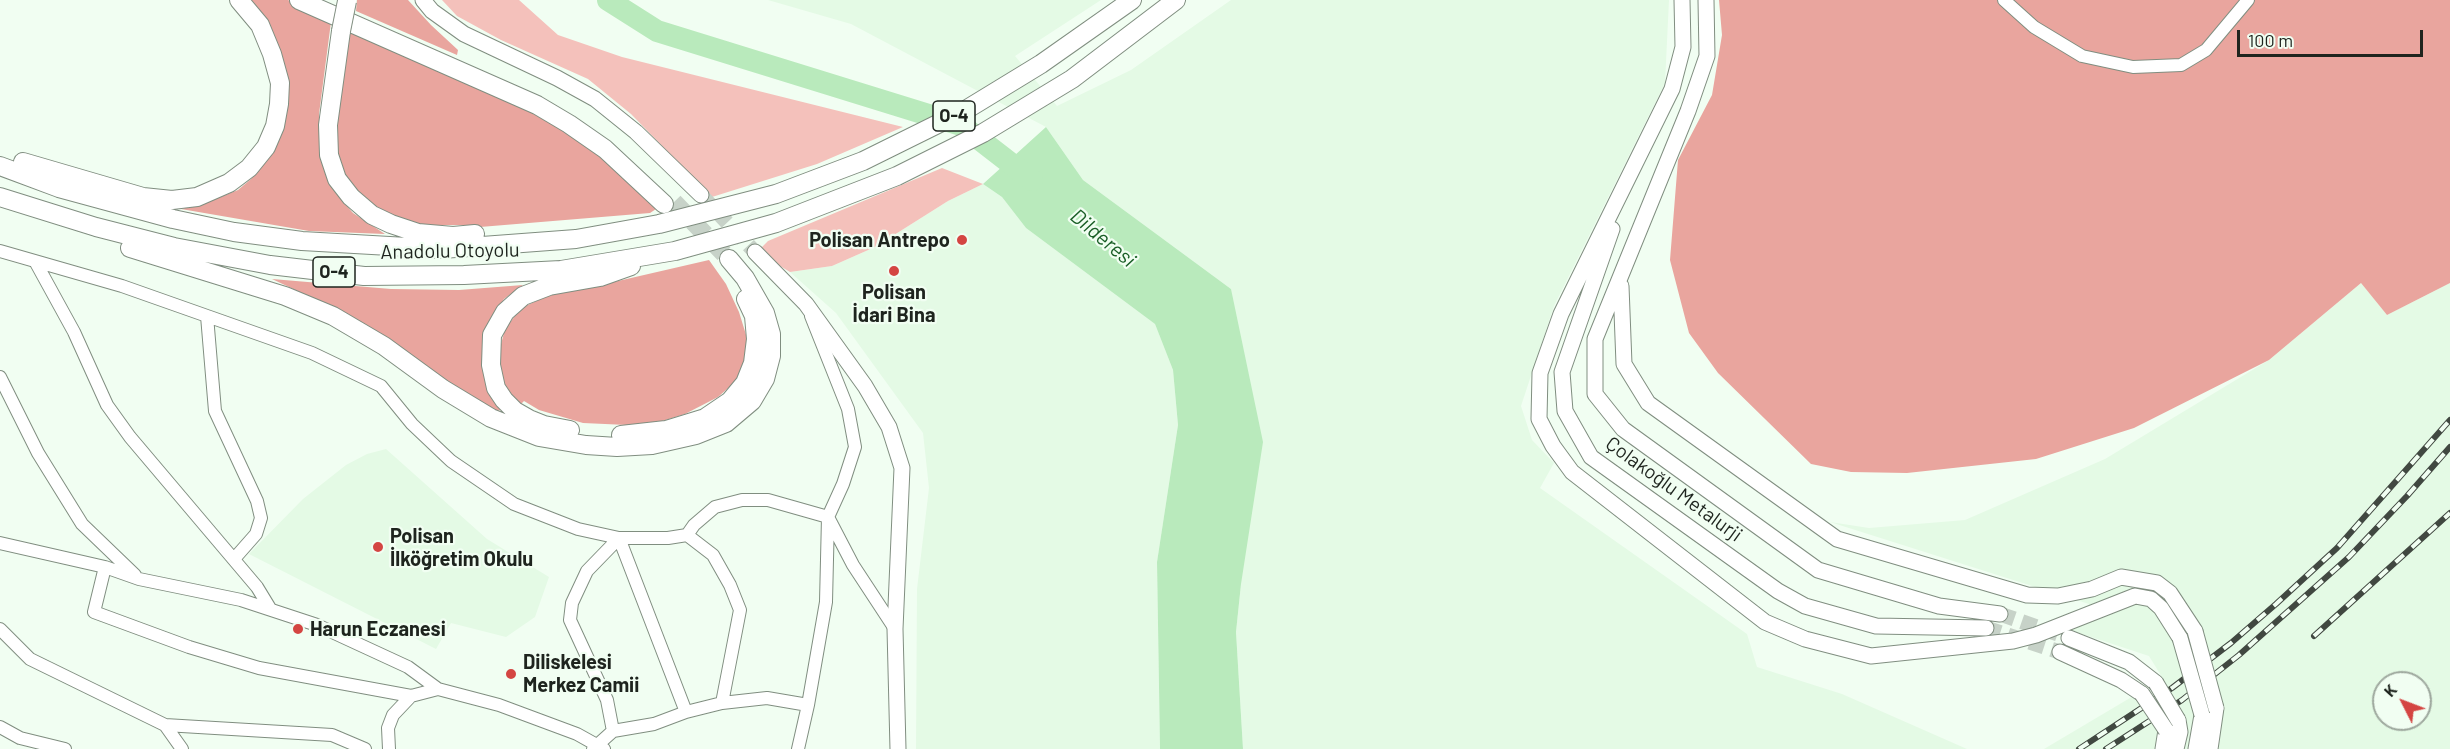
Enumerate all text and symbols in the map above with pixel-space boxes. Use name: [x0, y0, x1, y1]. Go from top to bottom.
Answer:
scale bar: [2240, 18, 2426, 56]
text: 100 m: [2248, 29, 2293, 51]
road number: O-4: [933, 101, 975, 131]
water label: Dilderesi: [1065, 203, 1141, 273]
place label: Polisan Antrepo: [809, 228, 950, 252]
marker: Polisan Antrepo: [955, 233, 969, 247]
street label: Anadolu Otoyolu: [380, 238, 520, 264]
road number: O-4: [313, 257, 355, 287]
marker: Polisan İdari Bina: [887, 264, 901, 278]
place label: Polisan İdari Bina: [853, 280, 935, 327]
street label: Çolakoğlu Metalurji: [1601, 431, 1747, 547]
place label: Polisan İlköğretim Okulu: [390, 524, 533, 571]
marker: Polisan İlköğretim Okulu: [371, 540, 385, 554]
place label: Harun Eczanesi: [310, 617, 446, 641]
marker: Harun Eczanesi: [291, 622, 305, 636]
place label: Diliskelesi Merkez Camii: [523, 650, 639, 697]
marker: Diliskelesi Merkez Camii: [504, 667, 518, 681]
north arrow: [2372, 671, 2432, 731]
text: K: [2379, 680, 2400, 700]

